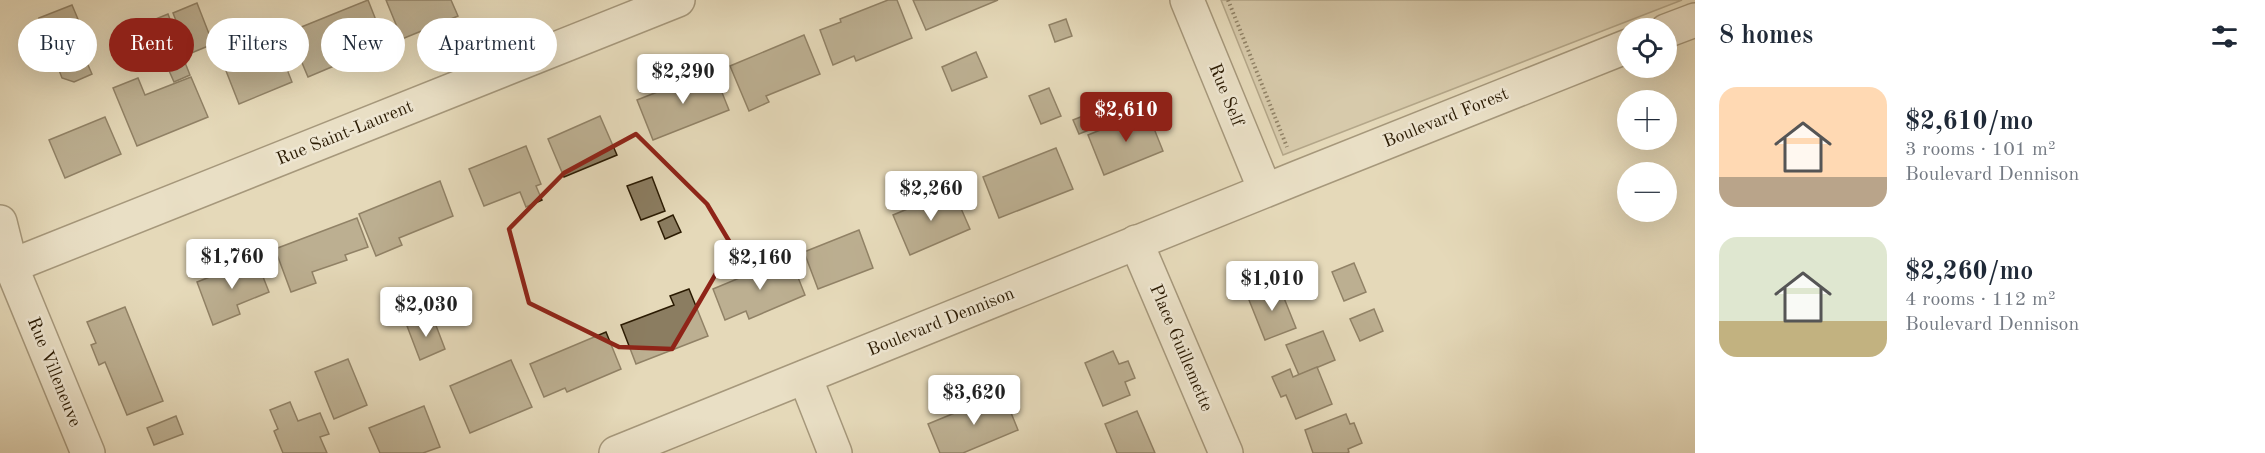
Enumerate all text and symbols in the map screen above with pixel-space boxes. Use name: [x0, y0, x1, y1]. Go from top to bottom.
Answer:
chip: Buy: [18, 18, 97, 72]
chip: Rent: [109, 18, 194, 72]
chip: Filters: [206, 18, 309, 72]
chip: New: [321, 18, 405, 72]
chip: Apartment: [417, 18, 557, 72]
map controls: [1617, 18, 1677, 222]
button: locate: [1617, 18, 1677, 78]
icon: filters: [2208, 20, 2241, 53]
text: 8 homes: [1719, 23, 1813, 49]
pin: $2,290: [634, 54, 732, 105]
street label: Rue Self: [1205, 61, 1247, 130]
text: $2,290: [651, 63, 715, 83]
street label: Boulevard Forest: [1381, 85, 1511, 151]
button: +: [1617, 90, 1677, 150]
pin: $2,610: [1077, 92, 1175, 143]
street label: Rue Saint-Laurent: [274, 97, 416, 169]
text: $2,610: [1094, 101, 1158, 121]
text: $2,610/mo: [1905, 109, 2033, 135]
icon: home: [1767, 111, 1839, 183]
text: 3 rooms · 101 m²: [1905, 140, 2055, 160]
button: −: [1617, 162, 1677, 222]
text: Boulevard Dennison: [1905, 165, 2079, 185]
pin: $2,260: [882, 171, 980, 222]
text: $2,260: [899, 180, 963, 200]
pin: $1,760: [183, 239, 281, 290]
pin: $2,160: [711, 240, 809, 291]
text: $1,760: [200, 248, 264, 268]
text: $2,160: [728, 249, 792, 269]
text: $2,260/mo: [1905, 259, 2033, 285]
pin: $1,010: [1223, 261, 1321, 312]
icon: home: [1767, 261, 1839, 333]
text: $1,010: [1240, 270, 1304, 290]
street label: Place Guillemette: [1146, 282, 1216, 414]
street label: Boulevard Dennison: [865, 284, 1017, 360]
pin: $2,030: [377, 287, 475, 338]
text: 4 rooms · 112 m²: [1905, 290, 2055, 310]
text: $2,030: [394, 296, 458, 316]
street label: Rue Villeneuve: [24, 315, 84, 429]
text: Boulevard Dennison: [1905, 315, 2079, 335]
pin: $3,620: [925, 375, 1023, 426]
text: $3,620: [942, 384, 1006, 404]

